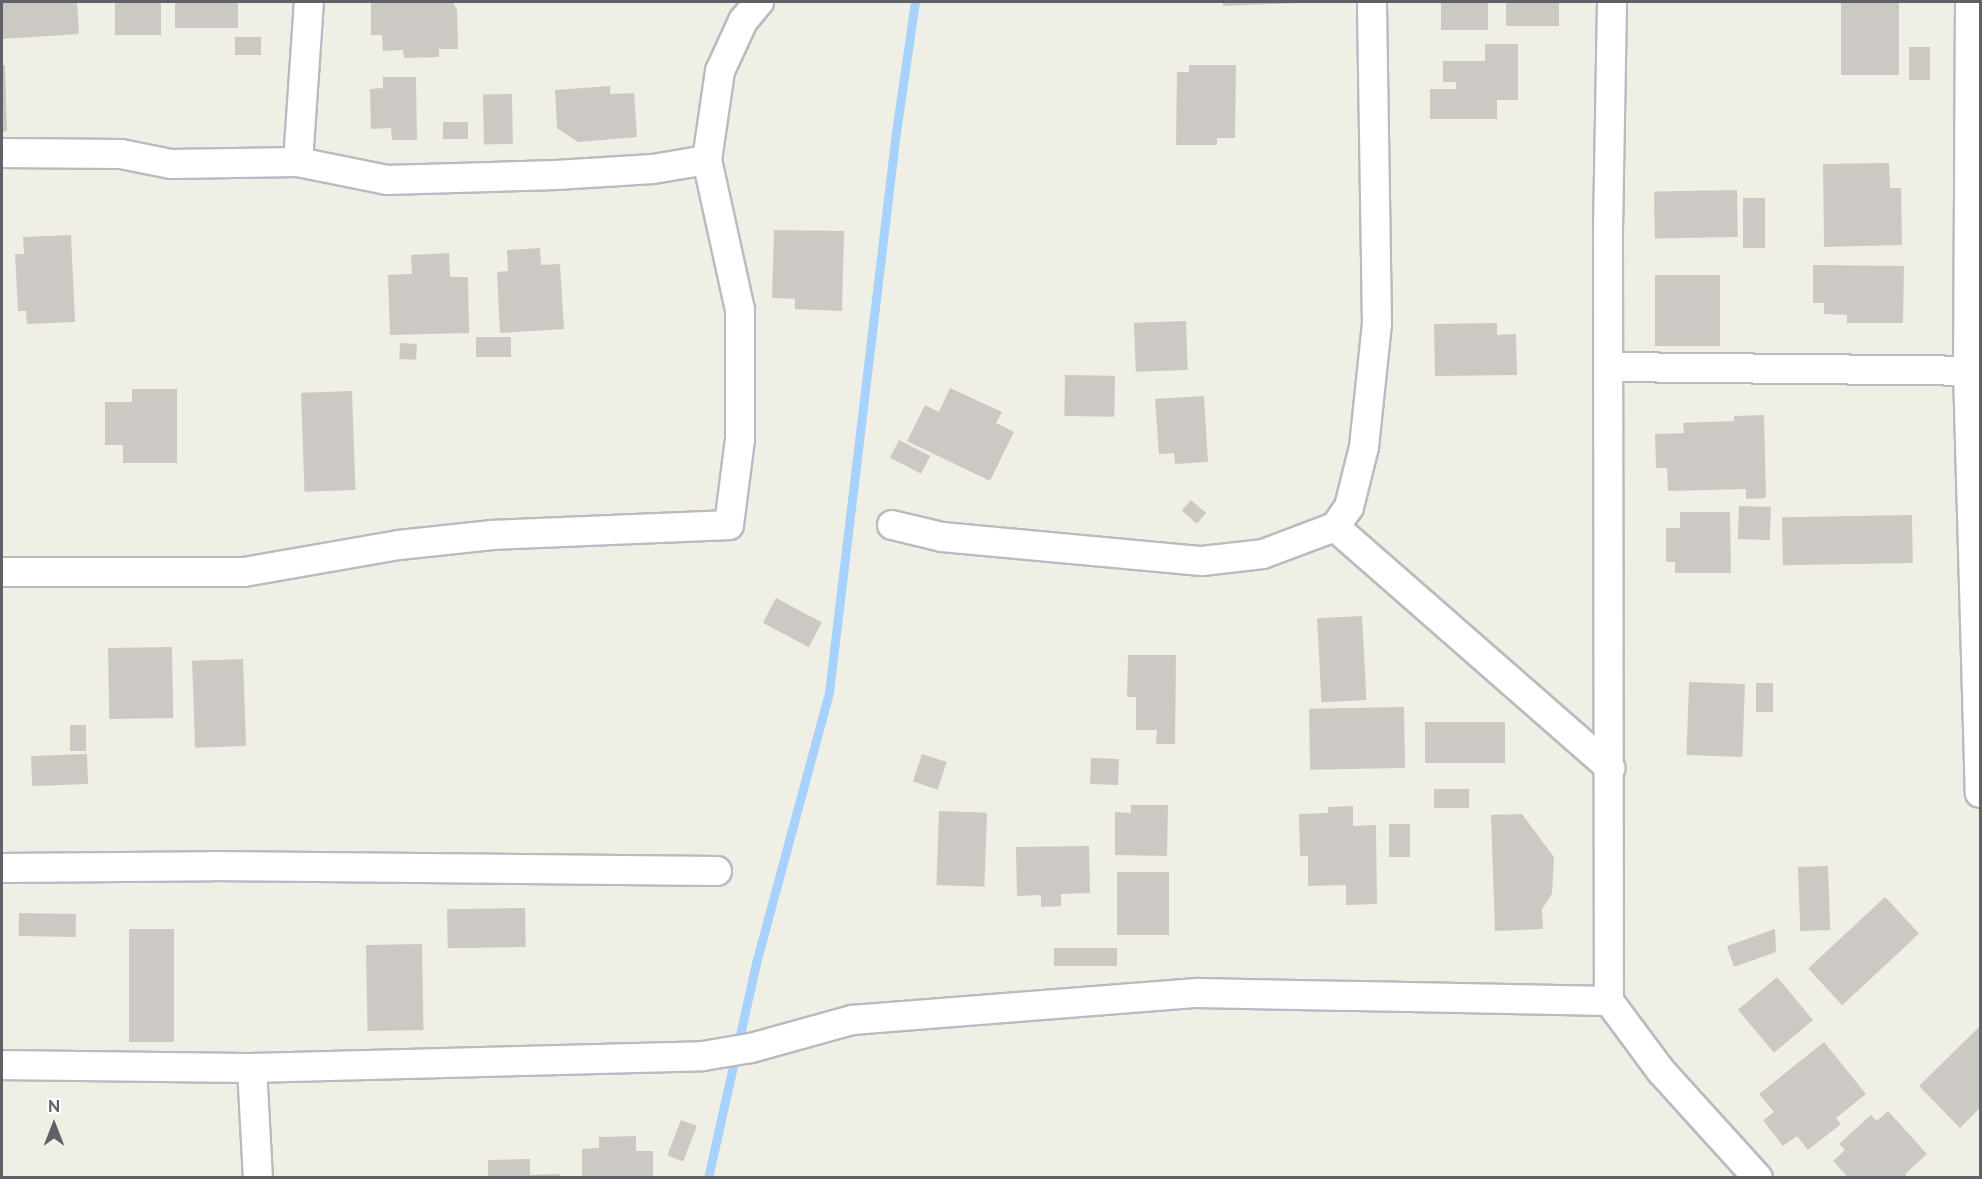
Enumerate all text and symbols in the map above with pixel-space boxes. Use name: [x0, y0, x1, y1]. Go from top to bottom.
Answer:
north arrow: [24, 1095, 84, 1155]
text: N: [48, 1097, 60, 1116]

